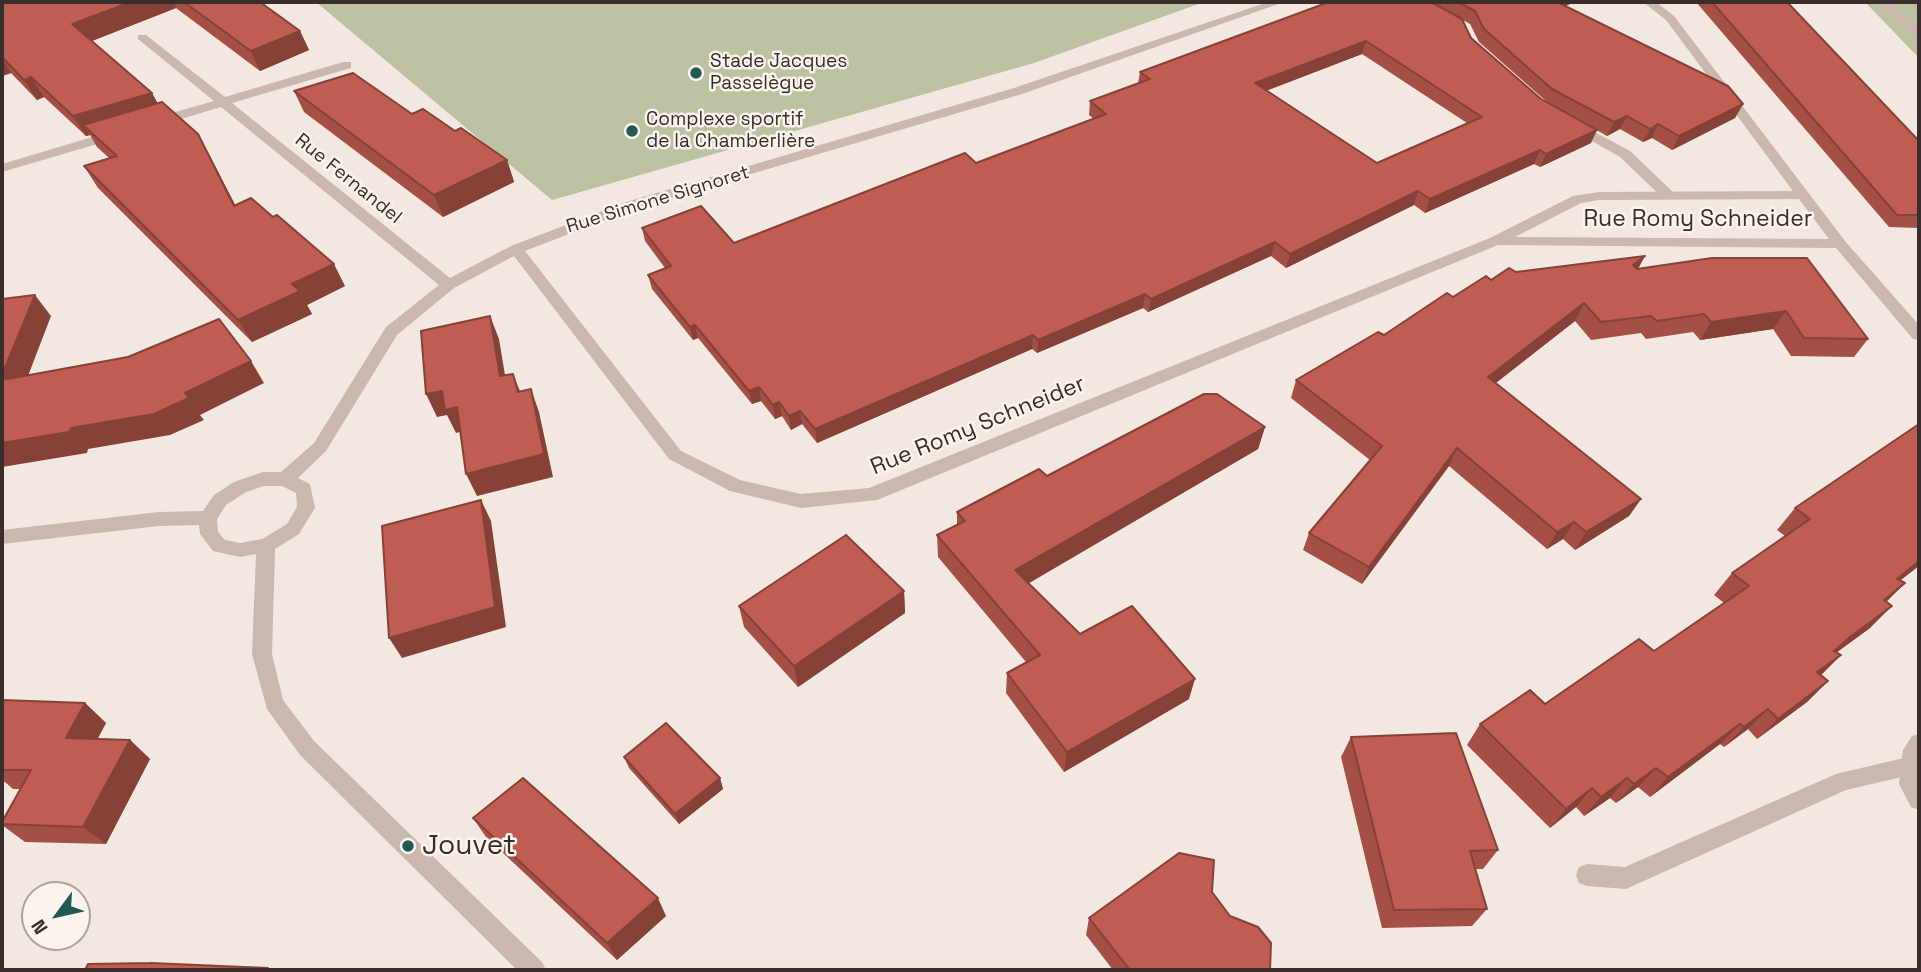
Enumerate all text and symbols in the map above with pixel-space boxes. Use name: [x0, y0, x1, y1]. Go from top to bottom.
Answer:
place label: Stade Jacques Passelègue: [710, 51, 847, 95]
marker: Stade Jacques Passelègue: [688, 65, 704, 81]
place label: Complexe sportif de la Chamberlière: [646, 109, 815, 153]
marker: Complexe sportif de la Chamberlière: [624, 123, 640, 139]
street label: Rue Fernandel: [290, 129, 406, 229]
street label: Rue Simone Signoret: [564, 161, 752, 239]
street label: Rue Romy Schneider: [1584, 206, 1812, 234]
street label: Rue Romy Schneider: [867, 370, 1089, 482]
place label: Jouvet: [422, 829, 516, 863]
marker: Jouvet: [400, 838, 416, 854]
north arrow: [21, 881, 91, 951]
text: N: [26, 914, 54, 939]

